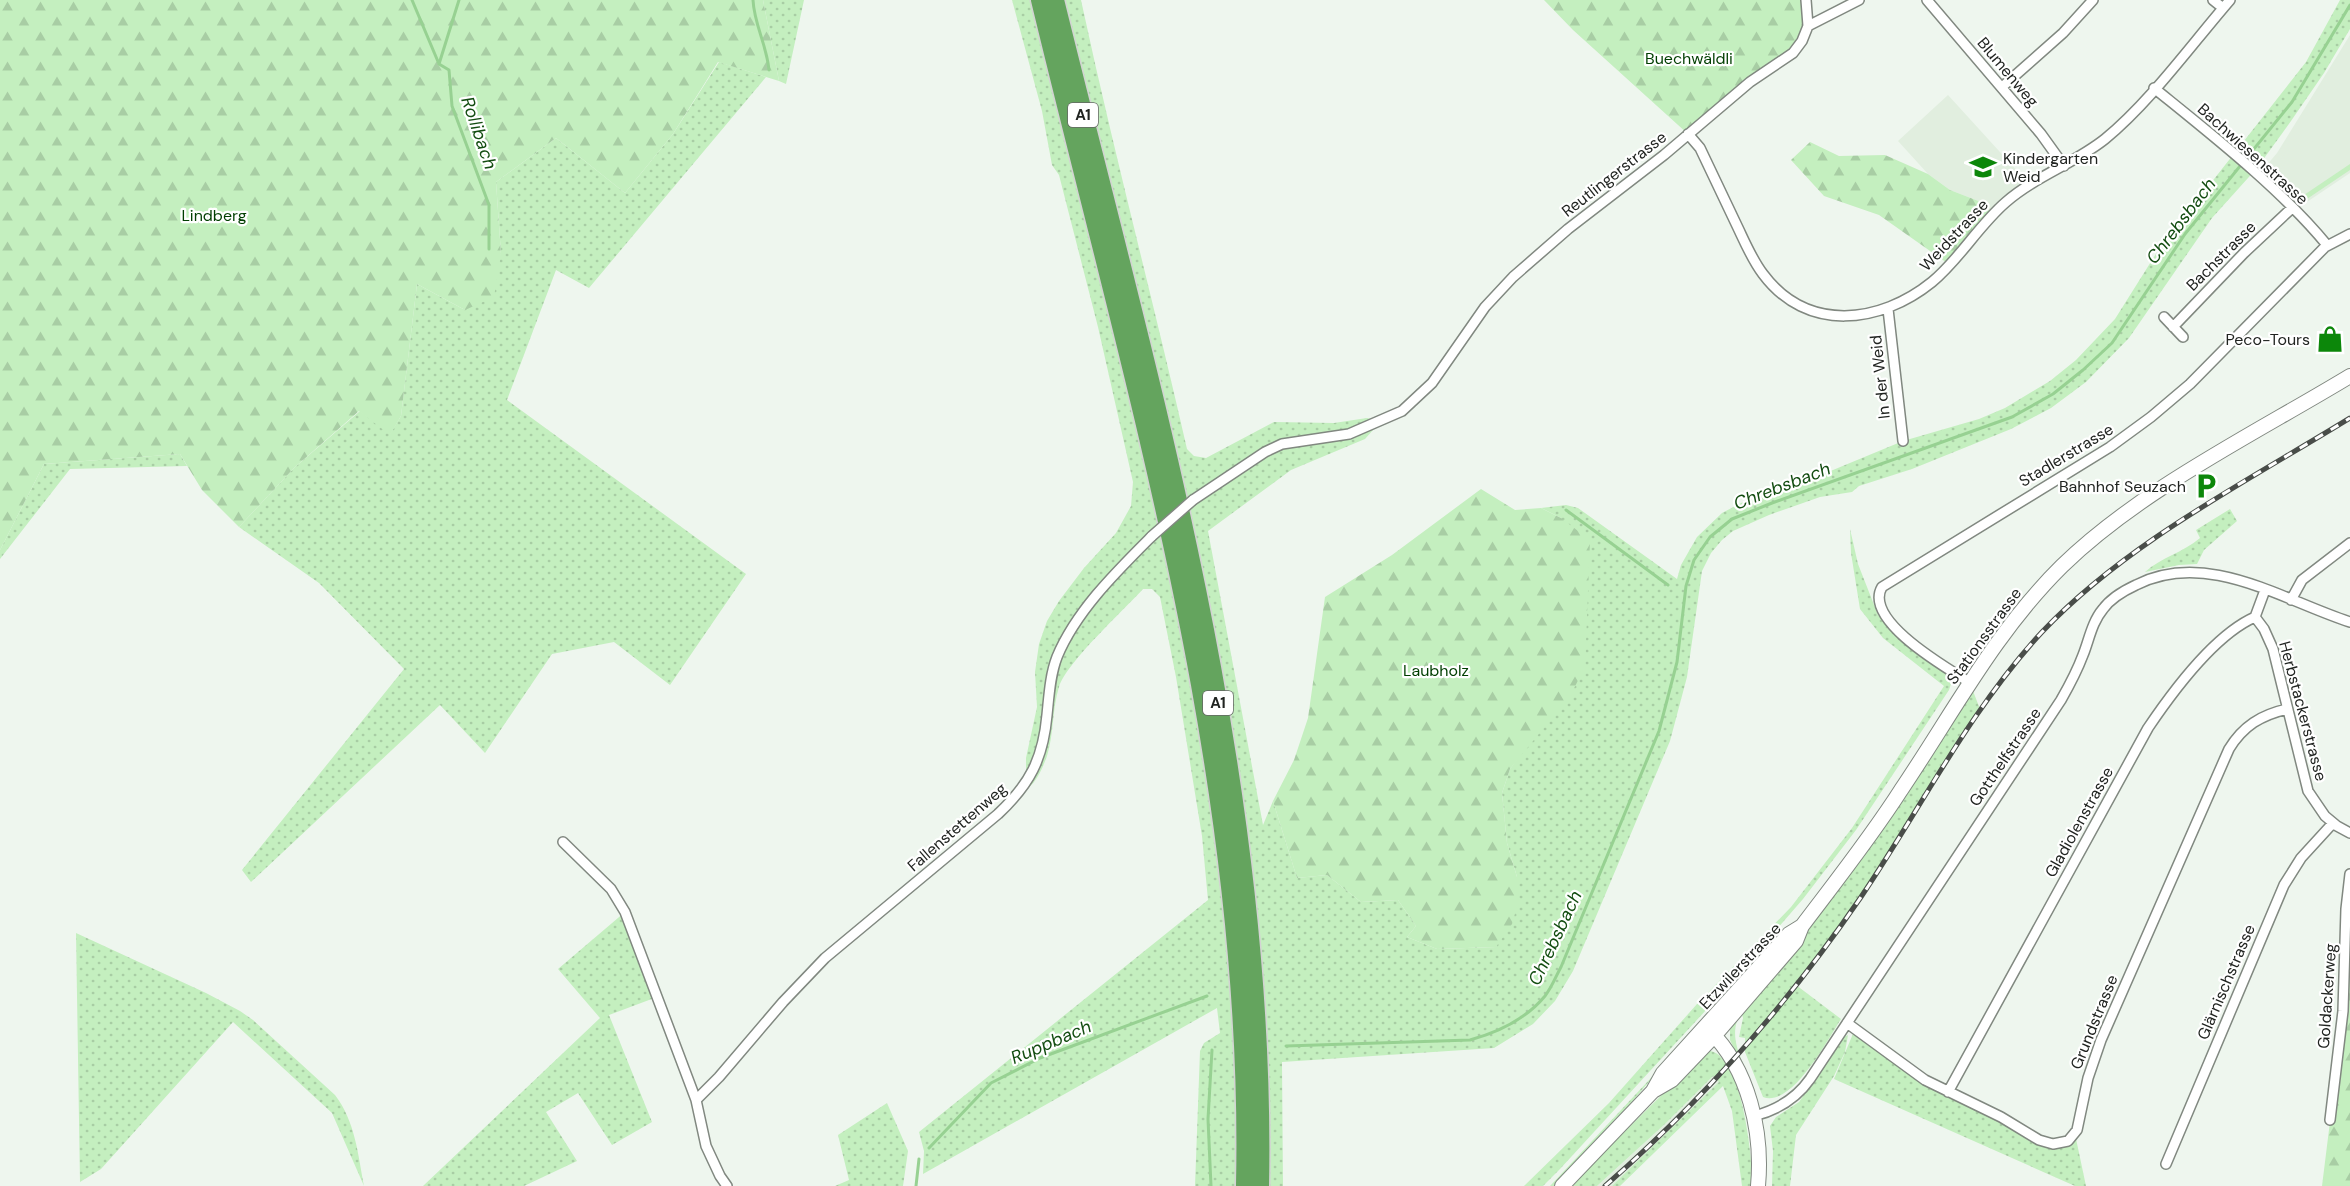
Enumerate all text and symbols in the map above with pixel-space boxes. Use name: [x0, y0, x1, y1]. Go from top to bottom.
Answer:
street label: Blumenweg: [1973, 33, 2043, 111]
park label: Buechwäldli: [1645, 48, 1733, 69]
water label: Rollibach: [455, 93, 503, 173]
street label: Bachwiesenstrasse: [2193, 99, 2313, 209]
road number: A1: [1068, 103, 1098, 127]
street label: Reutlingerstrasse: [1557, 126, 1671, 222]
place label: Kindergarten Weid: [2003, 148, 2098, 187]
school or university icon: Kindergarten Weid: [1968, 152, 1998, 182]
water label: Chrebsbach: [2141, 173, 2221, 269]
street label: Weidstrasse: [1915, 194, 1993, 276]
park label: Lindberg: [181, 205, 247, 226]
street label: Bachstrasse: [2182, 217, 2260, 295]
shop icon: Peco-Tours: [2315, 324, 2345, 354]
place label: Peco-Tours: [2225, 329, 2310, 350]
street label: In der Weid: [1865, 334, 1895, 420]
street label: Stadlerstrasse: [2015, 419, 2117, 491]
water label: Chrebsbach: [1730, 457, 1834, 515]
parking icon: Bahnhof Seuzach: [2191, 471, 2221, 501]
place label: Bahnhof Seuzach: [2059, 476, 2186, 497]
street label: Stationsstrasse: [1942, 583, 2026, 689]
street label: Herbstackerstrasse: [2274, 639, 2332, 783]
park label: Laubholz: [1403, 660, 1469, 681]
road number: A1: [1203, 691, 1233, 715]
street label: Gotthelfstrasse: [1964, 704, 2046, 810]
street label: Gladiolenstrasse: [2040, 763, 2118, 881]
street label: Fallenstettenweg: [903, 778, 1011, 876]
water label: Chrebsbach: [1523, 887, 1587, 989]
street label: Etzwilerstrasse: [1694, 918, 1786, 1014]
street label: Glärnischstrasse: [2192, 921, 2260, 1043]
street label: Goldackerweg: [2313, 943, 2341, 1049]
street label: Grundstrasse: [2066, 972, 2122, 1072]
water label: Ruppbach: [1007, 1014, 1095, 1070]

